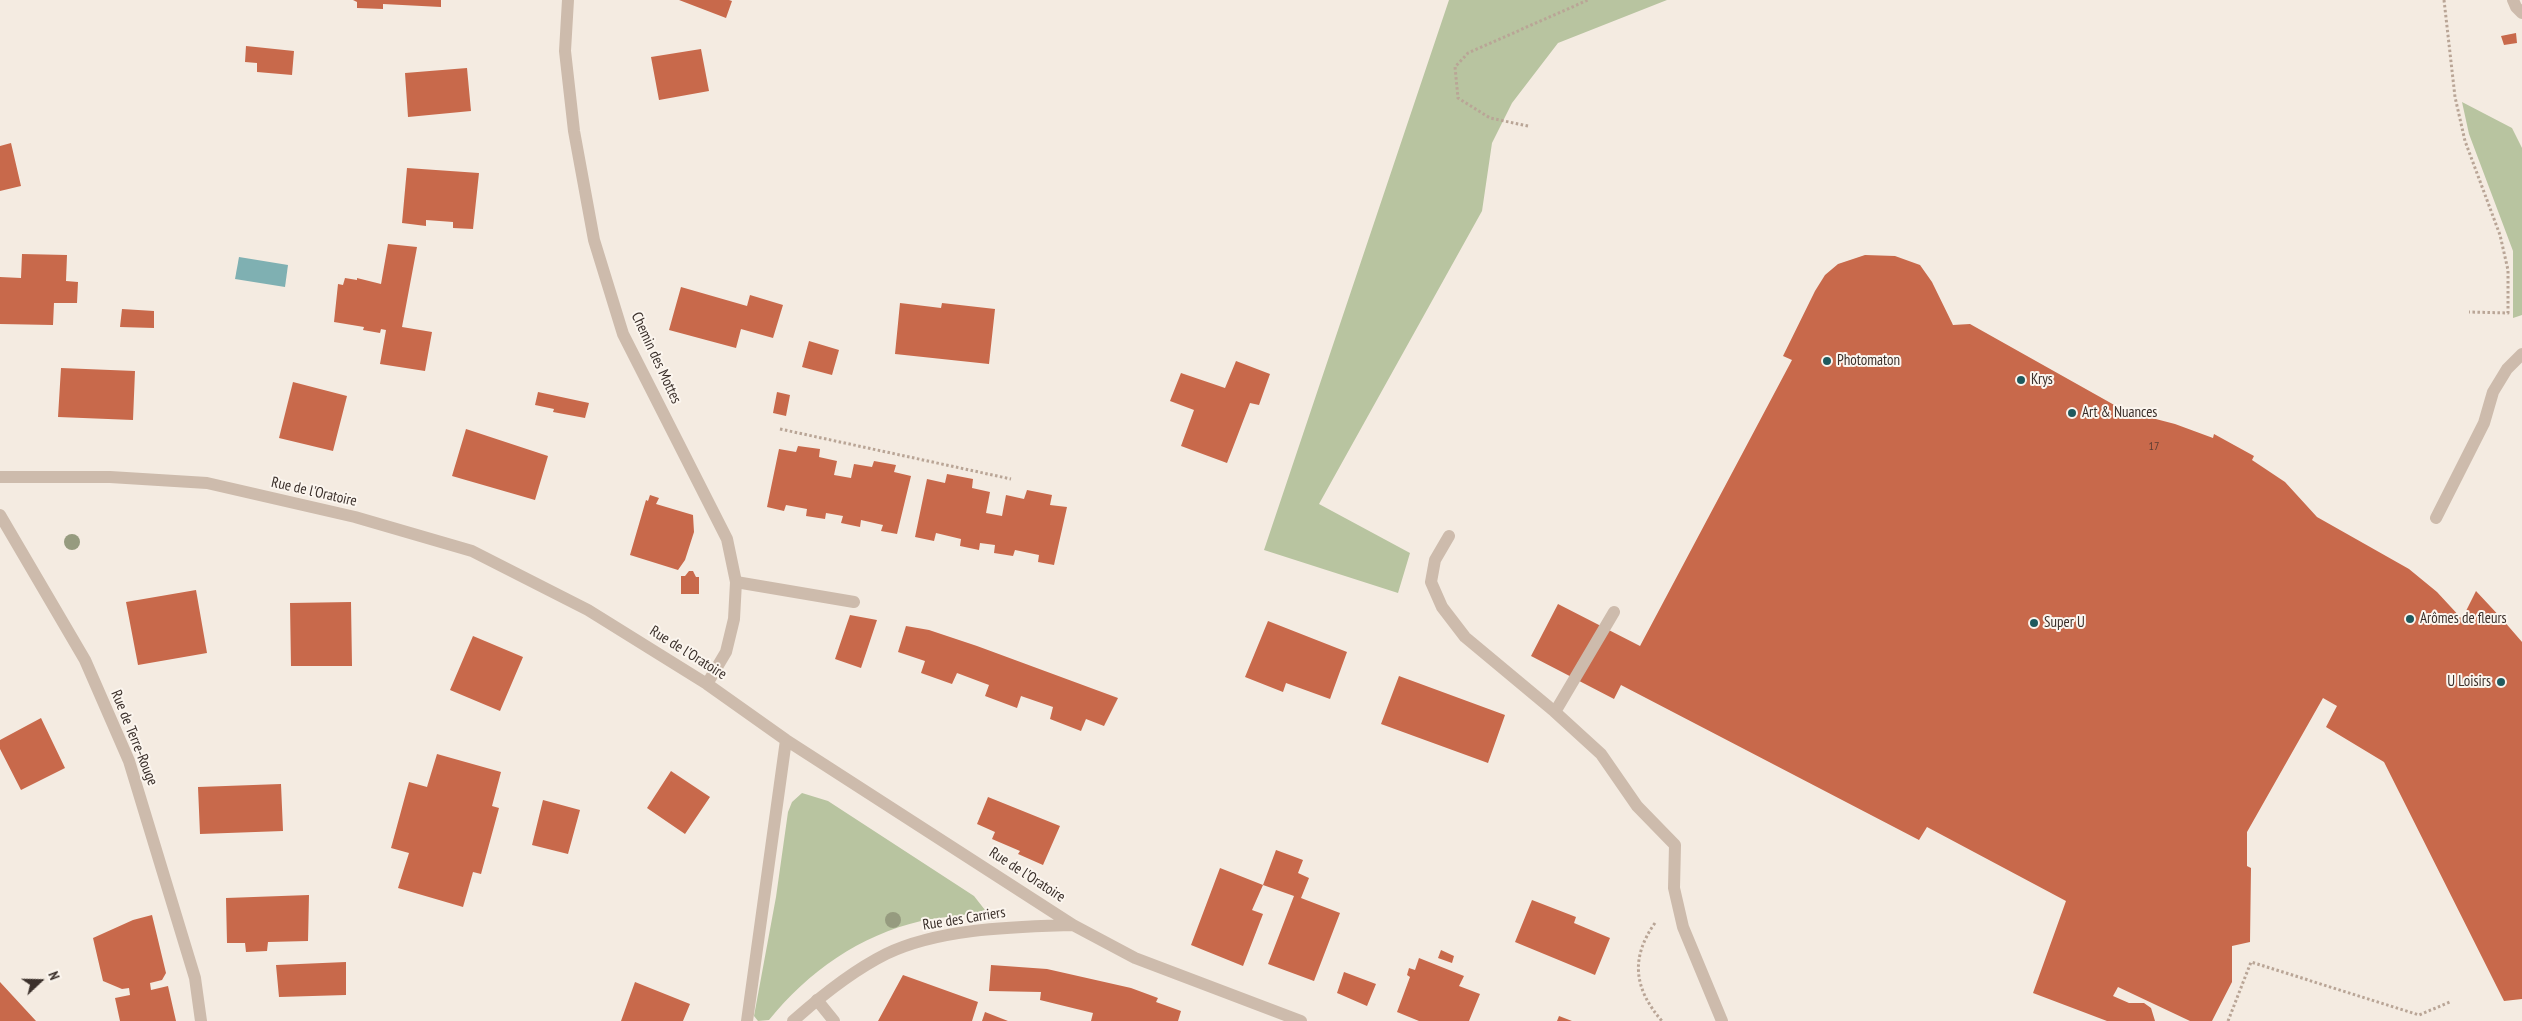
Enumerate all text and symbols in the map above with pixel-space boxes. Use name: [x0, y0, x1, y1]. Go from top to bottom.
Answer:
street label: Chemin des Mottes: [627, 309, 685, 407]
place label: Photomaton: [1837, 352, 1900, 370]
marker: Photomaton: [1821, 355, 1833, 367]
place label: Krys: [2031, 371, 2053, 389]
marker: Krys: [2015, 374, 2027, 386]
place label: Art & Nuances: [2082, 404, 2157, 422]
marker: Art & Nuances: [2066, 407, 2078, 419]
house number: 17: [2149, 440, 2159, 454]
street label: Rue de l'Oratoire: [270, 473, 358, 511]
place label: Arômes de fleurs: [2420, 610, 2507, 628]
marker: Arômes de fleurs: [2404, 613, 2416, 625]
place label: Super U: [2044, 614, 2085, 632]
marker: Super U: [2028, 617, 2040, 629]
street label: Rue de l'Oratoire: [646, 622, 730, 684]
place label: U Loisirs: [2447, 673, 2491, 691]
marker: U Loisirs: [2495, 676, 2507, 688]
street label: Rue de Terre-Rouge: [107, 688, 161, 788]
street label: Rue de l'Oratoire: [986, 844, 1068, 906]
street label: Rue des Carriers: [921, 904, 1007, 934]
north arrow: [15, 956, 65, 1006]
text: N: [44, 969, 64, 982]

